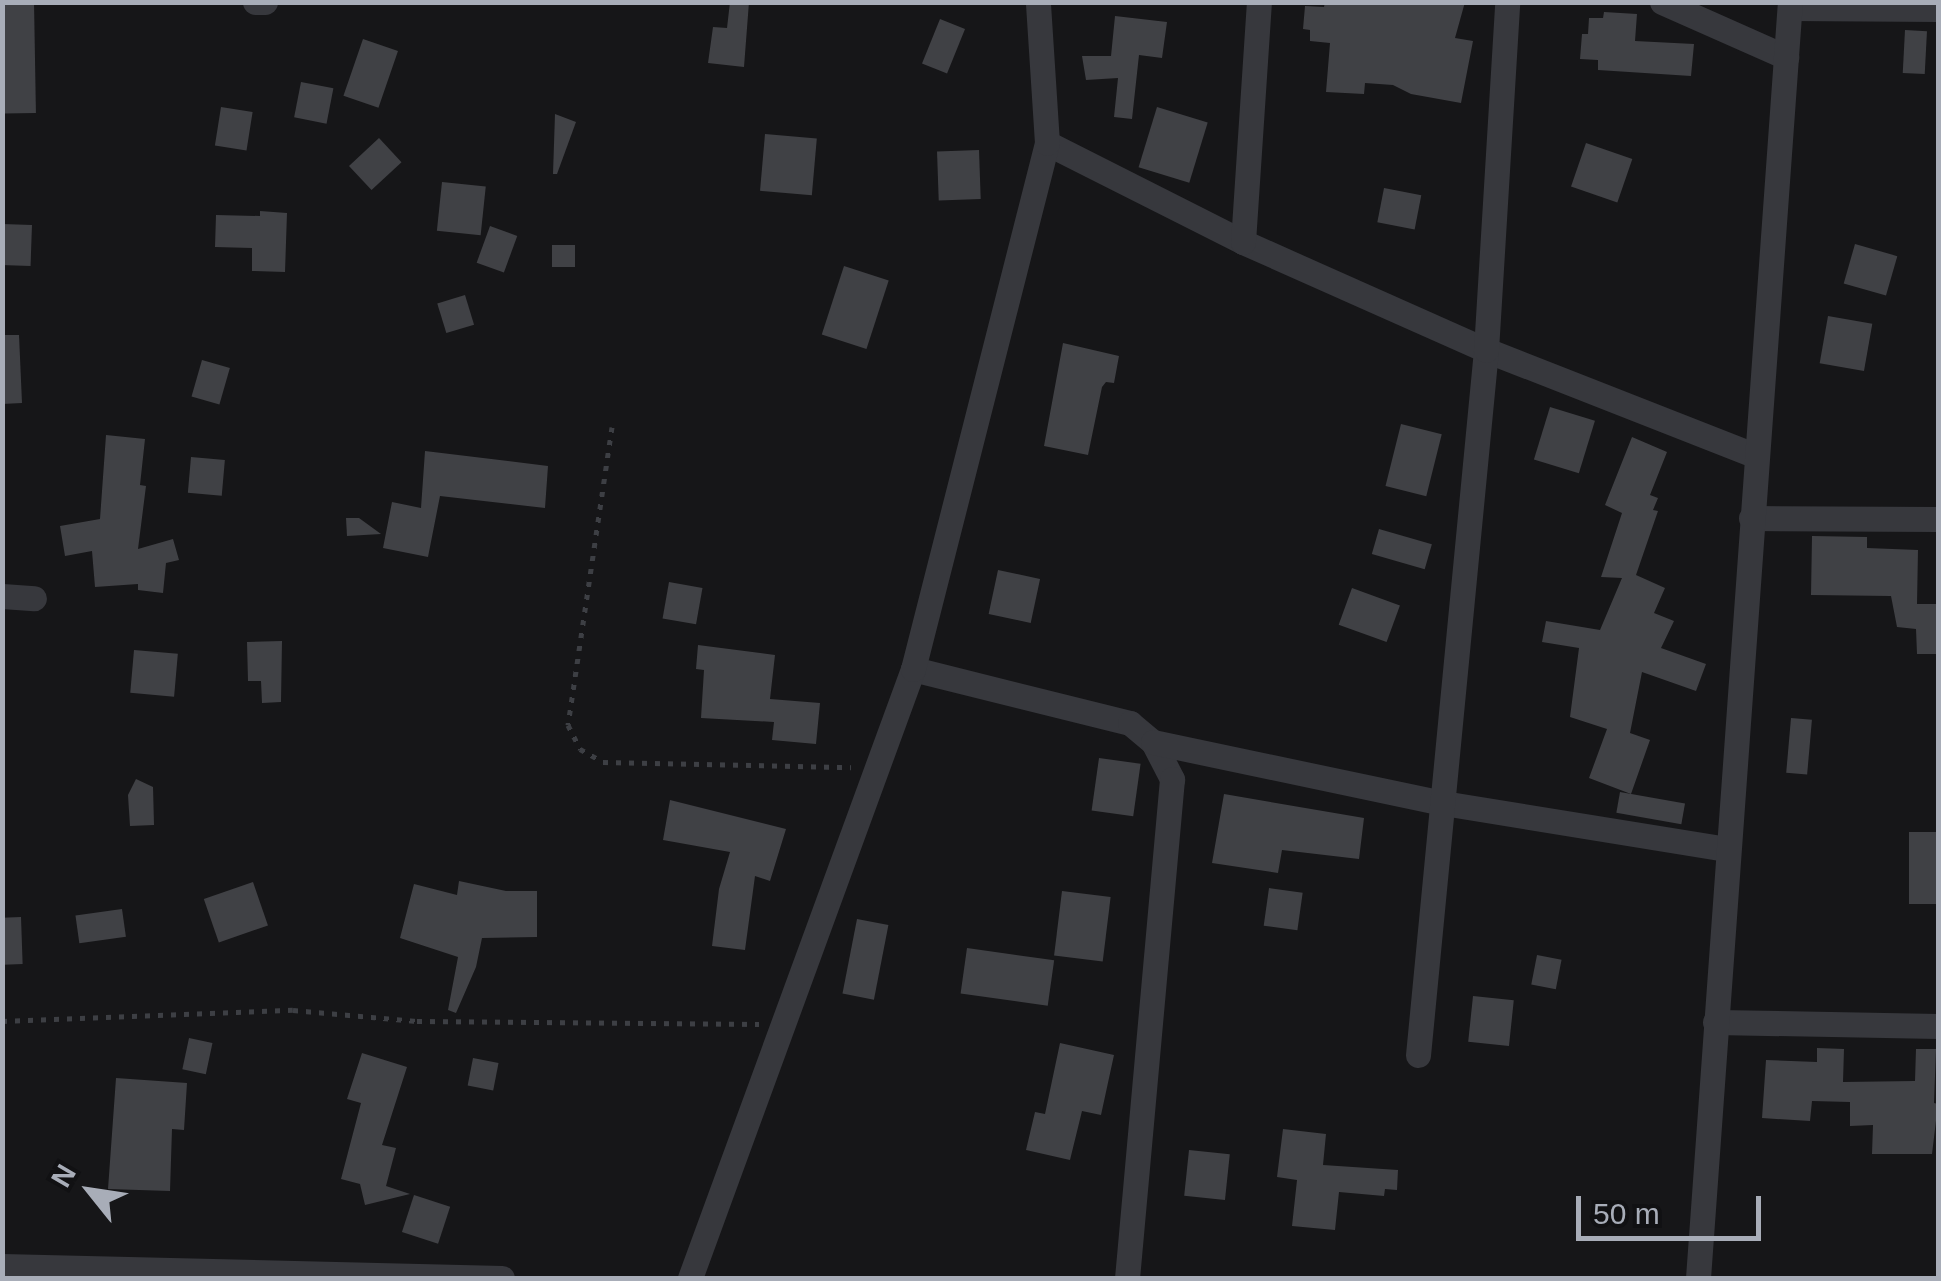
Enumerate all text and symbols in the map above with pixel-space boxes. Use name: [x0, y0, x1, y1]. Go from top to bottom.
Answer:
north arrow: [40, 1141, 140, 1241]
text: N: [45, 1159, 82, 1192]
scale bar: [1581, 1176, 1766, 1238]
text: 50 m: [1593, 1197, 1660, 1230]

